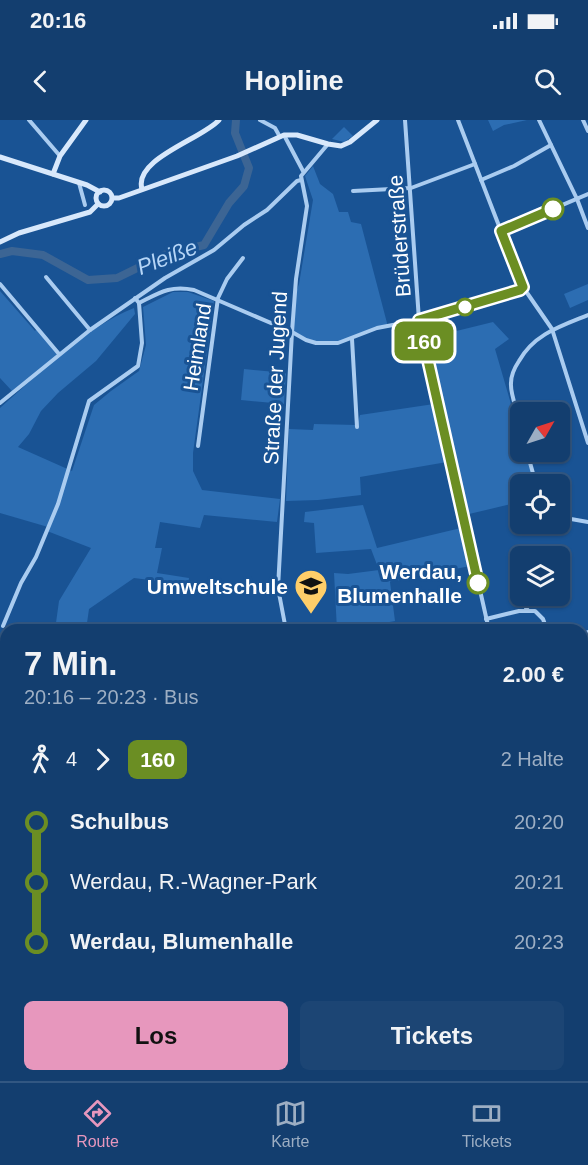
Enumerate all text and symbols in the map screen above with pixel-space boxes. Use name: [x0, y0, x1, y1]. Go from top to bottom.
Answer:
text: 20:16: [30, 8, 86, 33]
icon: back: [24, 65, 57, 98]
icon: search: [531, 65, 564, 98]
text: Hopline: [245, 66, 344, 96]
street label: Brüderstraße: [383, 174, 415, 298]
unlabelled marker: [542, 198, 564, 220]
water label: Pleiße: [133, 234, 201, 280]
street label: Straße der Jugend: [259, 291, 291, 465]
unlabelled marker: [456, 298, 474, 316]
street label: Heimland: [179, 301, 215, 393]
line badge: 160: [390, 322, 458, 360]
text: 160: [406, 330, 442, 353]
north arrow: [510, 402, 570, 462]
map controls: [510, 402, 570, 606]
button: locate: [510, 474, 570, 534]
button: layers: [510, 546, 570, 606]
place label: Werdau, Blumenhalle: [337, 560, 462, 607]
school or university icon: Umweltschule: [293, 568, 329, 615]
marker: Werdau, Blumenhalle: [467, 572, 489, 594]
place label: Umweltschule: [147, 575, 288, 598]
text: 7 Min.: [24, 645, 118, 682]
text: 2.00 €: [503, 662, 564, 687]
text: 20:16 – 20:23 · Bus: [24, 686, 199, 708]
icon: walk: [24, 743, 57, 776]
icon: forward: [86, 743, 119, 776]
text: 4: [66, 748, 77, 770]
text: 160: [140, 748, 175, 771]
text: 2 Halte: [501, 748, 564, 770]
text: Schulbus: [70, 809, 169, 834]
text: 20:20: [514, 811, 564, 833]
text: Werdau, R.-Wagner-Park: [70, 869, 317, 894]
text: 20:21: [514, 871, 564, 893]
text: Werdau, Blumenhalle: [70, 929, 293, 954]
text: 20:23: [514, 931, 564, 953]
button: Los: [24, 1001, 288, 1070]
button: Tickets: [300, 1001, 564, 1070]
tab: Route: [76, 1097, 119, 1151]
tab: Karte: [271, 1097, 309, 1151]
tab: Tickets: [462, 1097, 512, 1151]

